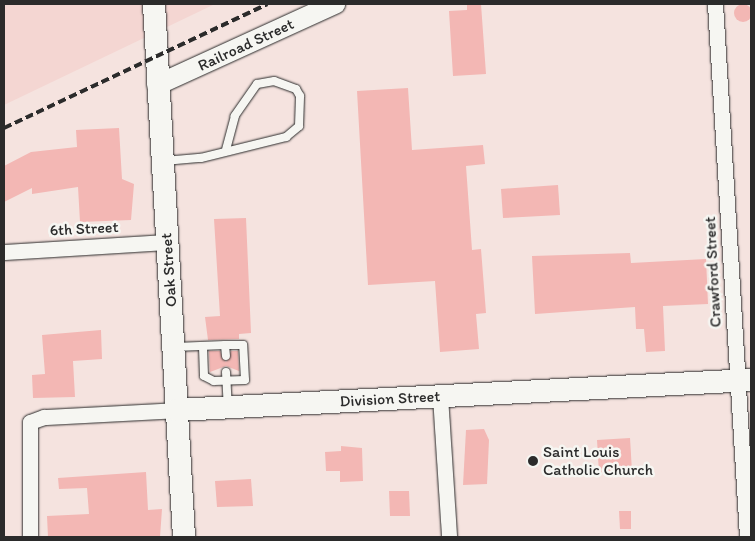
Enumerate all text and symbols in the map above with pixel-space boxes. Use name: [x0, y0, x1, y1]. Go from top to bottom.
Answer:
street label: Railroad Street: [195, 14, 297, 76]
street label: Crawford Street: [701, 216, 725, 328]
street label: 6th Street: [49, 218, 119, 240]
street label: Oak Street: [157, 232, 181, 308]
street label: Division Street: [339, 387, 441, 411]
place label: Saint Louis Catholic Church: [543, 442, 653, 480]
marker: Saint Louis Catholic Church: [527, 455, 539, 467]

